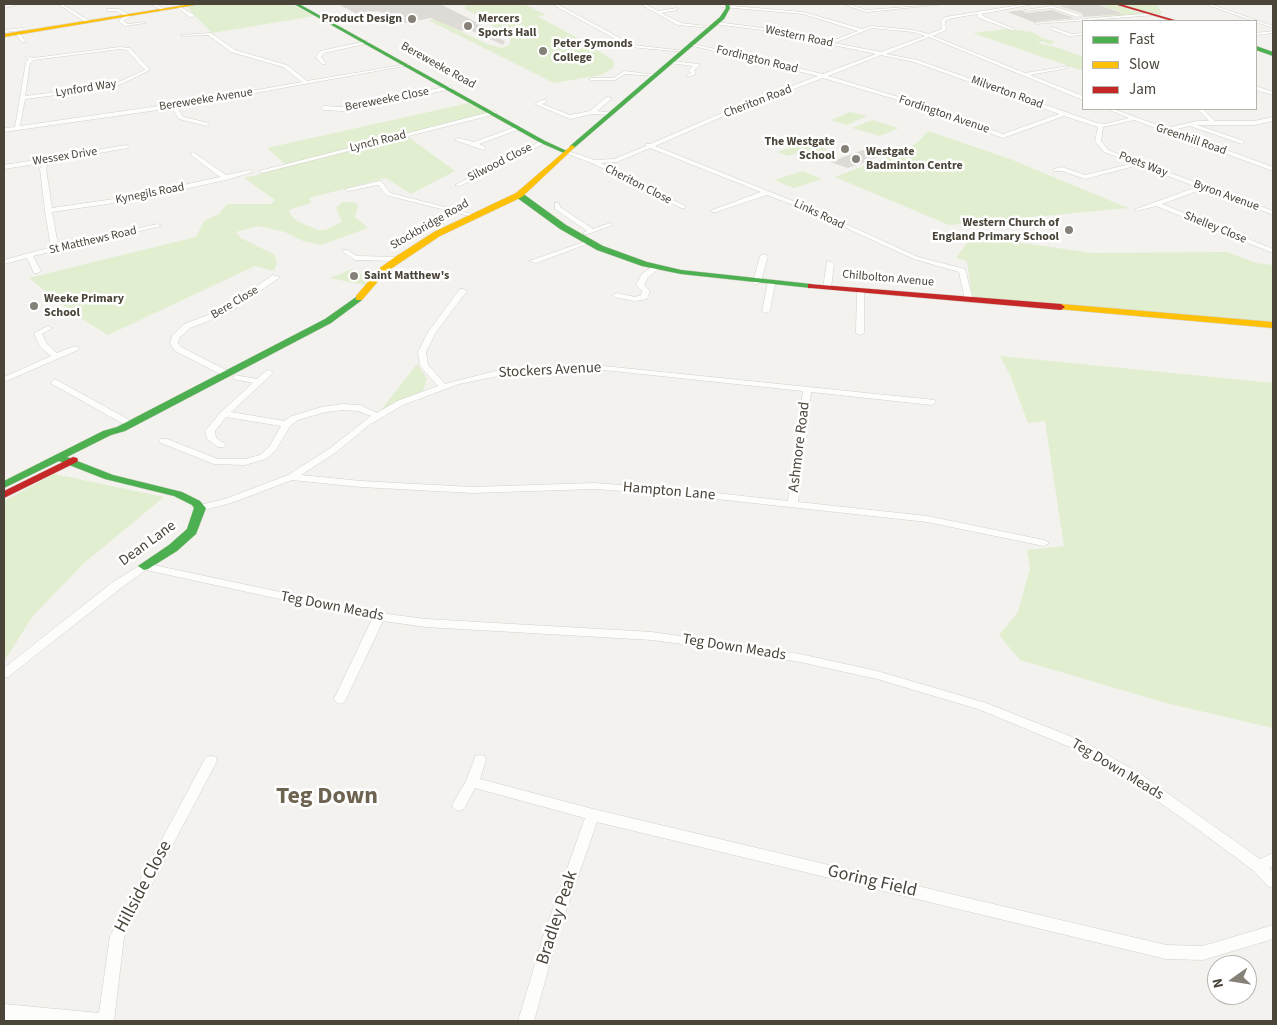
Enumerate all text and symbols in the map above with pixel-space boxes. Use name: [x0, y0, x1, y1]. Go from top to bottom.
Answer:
place label: Product Design: [322, 12, 402, 26]
place label: Mercers Sports Hall: [478, 12, 536, 40]
marker: Product Design: [406, 13, 418, 25]
marker: Mercers Sports Hall: [462, 20, 474, 32]
legend: [1082, 20, 1257, 110]
street label: Western Road: [764, 23, 834, 51]
text: Fast: [1129, 29, 1155, 50]
place label: Peter Symonds College: [553, 37, 633, 65]
street label: Bereweeke Road: [398, 39, 478, 93]
street label: Fordington Road: [715, 43, 799, 77]
marker: Peter Symonds College: [537, 45, 549, 57]
text: Slow: [1129, 54, 1160, 75]
street label: Milverton Road: [969, 73, 1045, 113]
street label: Lynford Way: [55, 77, 117, 101]
text: Jam: [1129, 79, 1156, 100]
street label: Cheriton Road: [722, 82, 794, 122]
street label: Bereweeke Avenue: [158, 85, 254, 115]
street label: Bereweeke Close: [344, 85, 430, 115]
street label: Fordington Avenue: [897, 93, 991, 137]
street label: Greenhill Road: [1154, 121, 1228, 159]
street label: Lynch Road: [348, 128, 408, 156]
place label: The Westgate School: [764, 135, 835, 163]
street label: Silwood Close: [465, 141, 535, 185]
marker: The Westgate School: [839, 143, 851, 155]
street label: Wessex Drive: [32, 145, 98, 169]
place label: Westgate Badminton Centre: [866, 145, 963, 173]
street label: Poets Way: [1117, 149, 1169, 181]
marker: Westgate Badminton Centre: [850, 153, 862, 165]
street label: Cheriton Close: [602, 162, 674, 208]
street label: Byron Avenue: [1191, 177, 1261, 215]
street label: Kynegils Road: [114, 180, 186, 208]
street label: Stockbridge Road: [388, 197, 472, 253]
street label: Links Road: [791, 197, 847, 233]
street label: Shelley Close: [1182, 209, 1248, 247]
place label: Western Church of England Primary School: [932, 216, 1059, 244]
street label: St Matthews Road: [48, 224, 138, 258]
marker: Western Church of England Primary School: [1063, 224, 1075, 236]
street label: Chilbolton Avenue: [842, 268, 934, 290]
place label: Saint Matthew's: [364, 269, 449, 283]
marker: Saint Matthew's: [348, 270, 360, 282]
street label: Bere Close: [209, 283, 261, 323]
place label: Weeke Primary School: [44, 292, 124, 320]
marker: Weeke Primary School: [28, 300, 40, 312]
street label: Stockers Avenue: [498, 359, 602, 383]
street label: Ashmore Road: [786, 401, 814, 493]
street label: Hampton Lane: [622, 479, 716, 505]
street label: Dean Lane: [116, 517, 180, 571]
street label: Teg Down Meads: [279, 588, 385, 626]
street label: Teg Down Meads: [681, 631, 787, 665]
street label: Teg Down Meads: [1068, 735, 1166, 805]
district label: Teg Down: [276, 784, 378, 812]
street label: Hillside Close: [111, 837, 177, 937]
street label: Goring Field: [825, 861, 919, 903]
street label: Bradley Peak: [533, 868, 583, 968]
north arrow: [1207, 955, 1257, 1005]
text: N: [1208, 976, 1229, 990]

